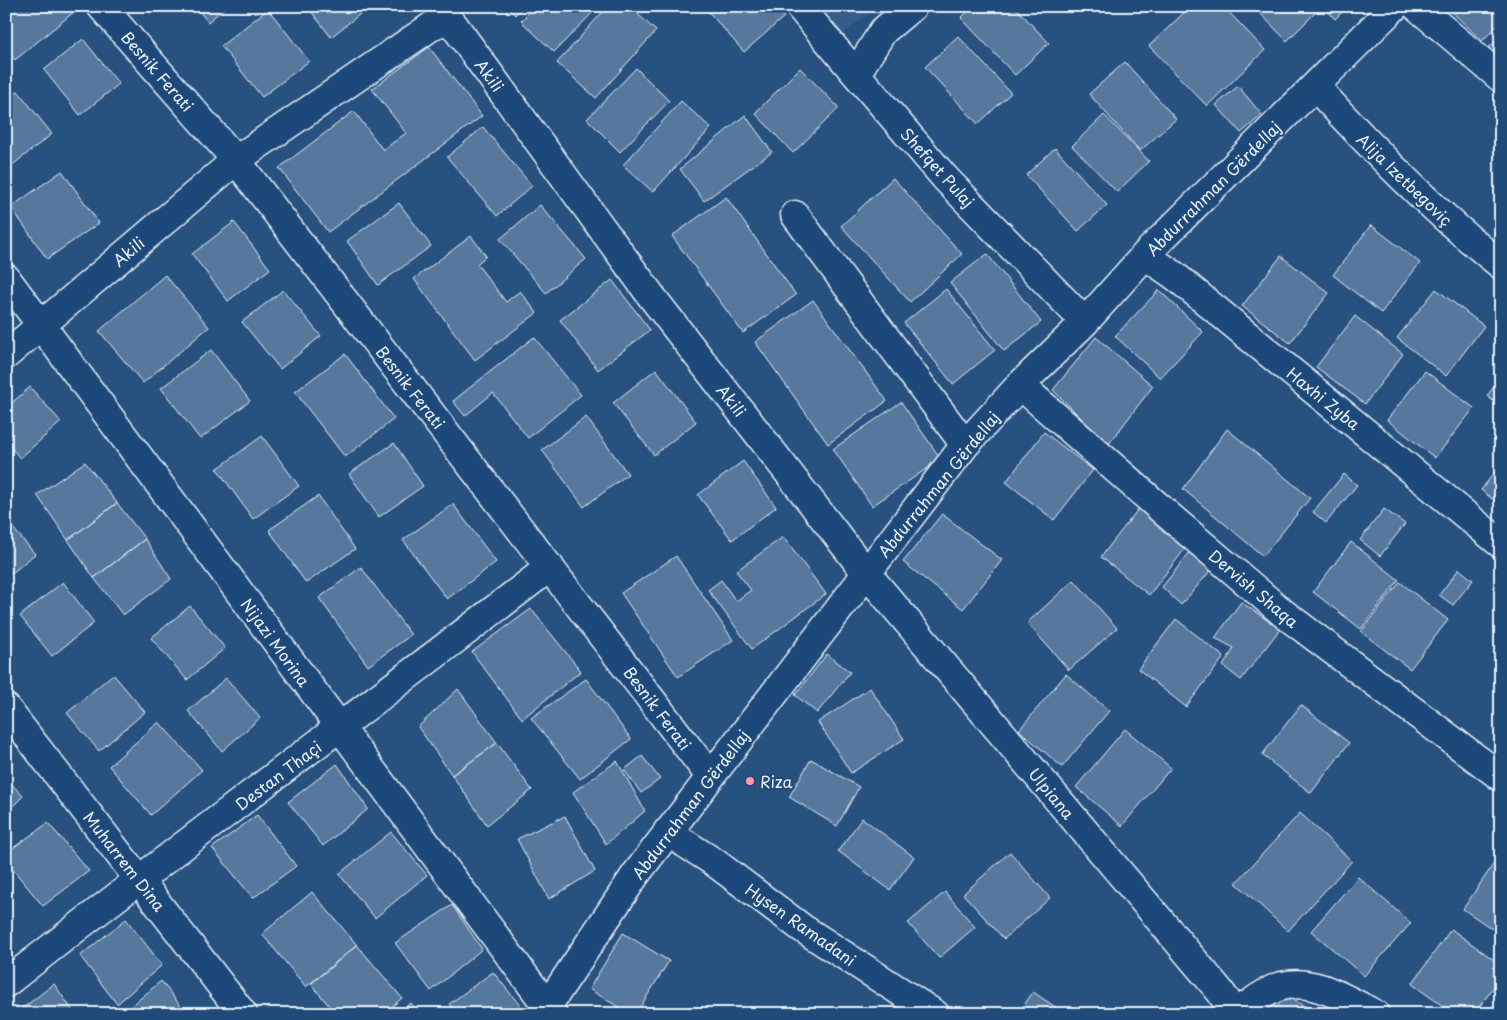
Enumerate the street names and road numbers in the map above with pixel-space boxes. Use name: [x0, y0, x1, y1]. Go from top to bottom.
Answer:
street label: Besnik Ferati: [116, 26, 200, 116]
street label: Akili: [470, 54, 510, 96]
street label: Abdurrahman Gërdellaj: [1140, 115, 1286, 261]
street label: Shefqet Pulaj: [896, 122, 980, 212]
street label: Alija Izetbegoviç: [1352, 127, 1458, 231]
street label: Akili: [107, 230, 149, 272]
street label: Besnik Ferati: [371, 340, 451, 434]
street label: Haxhi Zyba: [1282, 361, 1366, 435]
street label: Akili: [712, 379, 752, 421]
street label: Abdurrahman Gërdellaj: [871, 406, 1005, 562]
street label: Dervish Shaqa: [1204, 543, 1304, 633]
street label: Nijazi Morina: [236, 593, 316, 691]
street label: Besnik Ferati: [618, 661, 698, 755]
street label: Abdurrahman Gërdellaj: [626, 724, 754, 884]
street label: Destan Thaçi: [230, 735, 326, 815]
street label: Ulpiana: [1023, 762, 1081, 824]
street label: Muharrem Dina: [78, 806, 172, 916]
street label: Hysen Ramadani: [741, 877, 861, 971]

